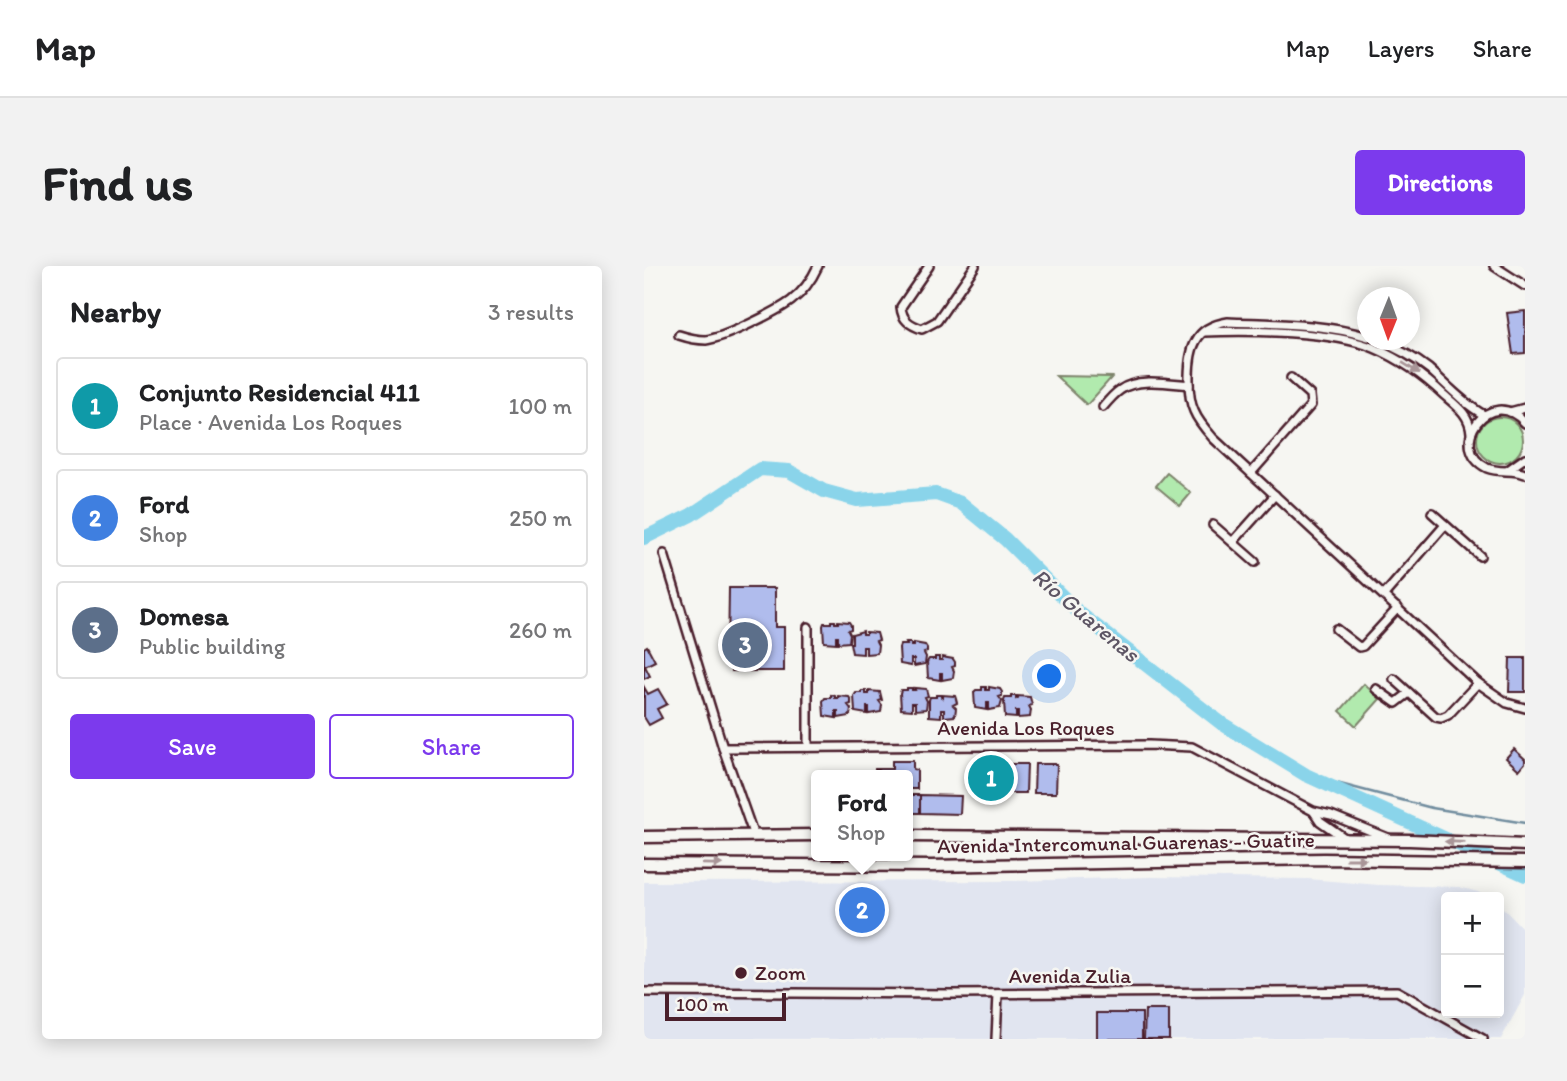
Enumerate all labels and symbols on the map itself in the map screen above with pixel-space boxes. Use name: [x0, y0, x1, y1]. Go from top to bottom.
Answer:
north arrow: [1357, 287, 1420, 350]
one-way arrow: [1402, 362, 1421, 375]
water label: Río Guarenas: [1027, 562, 1146, 668]
pin: 3: [722, 619, 768, 671]
your location: [1032, 659, 1066, 693]
street label: Avenida Los Roques: [937, 715, 1115, 740]
pin: 1: [968, 752, 1014, 804]
street label: Avenida Intercomunal Guarenas - Guatire: [937, 827, 1315, 858]
one-way arrow: [1444, 836, 1466, 847]
one-way arrow: [1345, 853, 1367, 865]
one-way arrow: [701, 859, 723, 870]
pin: 2: [839, 884, 885, 936]
place label: Zoom: [755, 960, 806, 985]
street label: Avenida Zulia: [1009, 963, 1131, 988]
marker: Zoom: [733, 965, 749, 981]
scale bar: [665, 990, 786, 1022]

